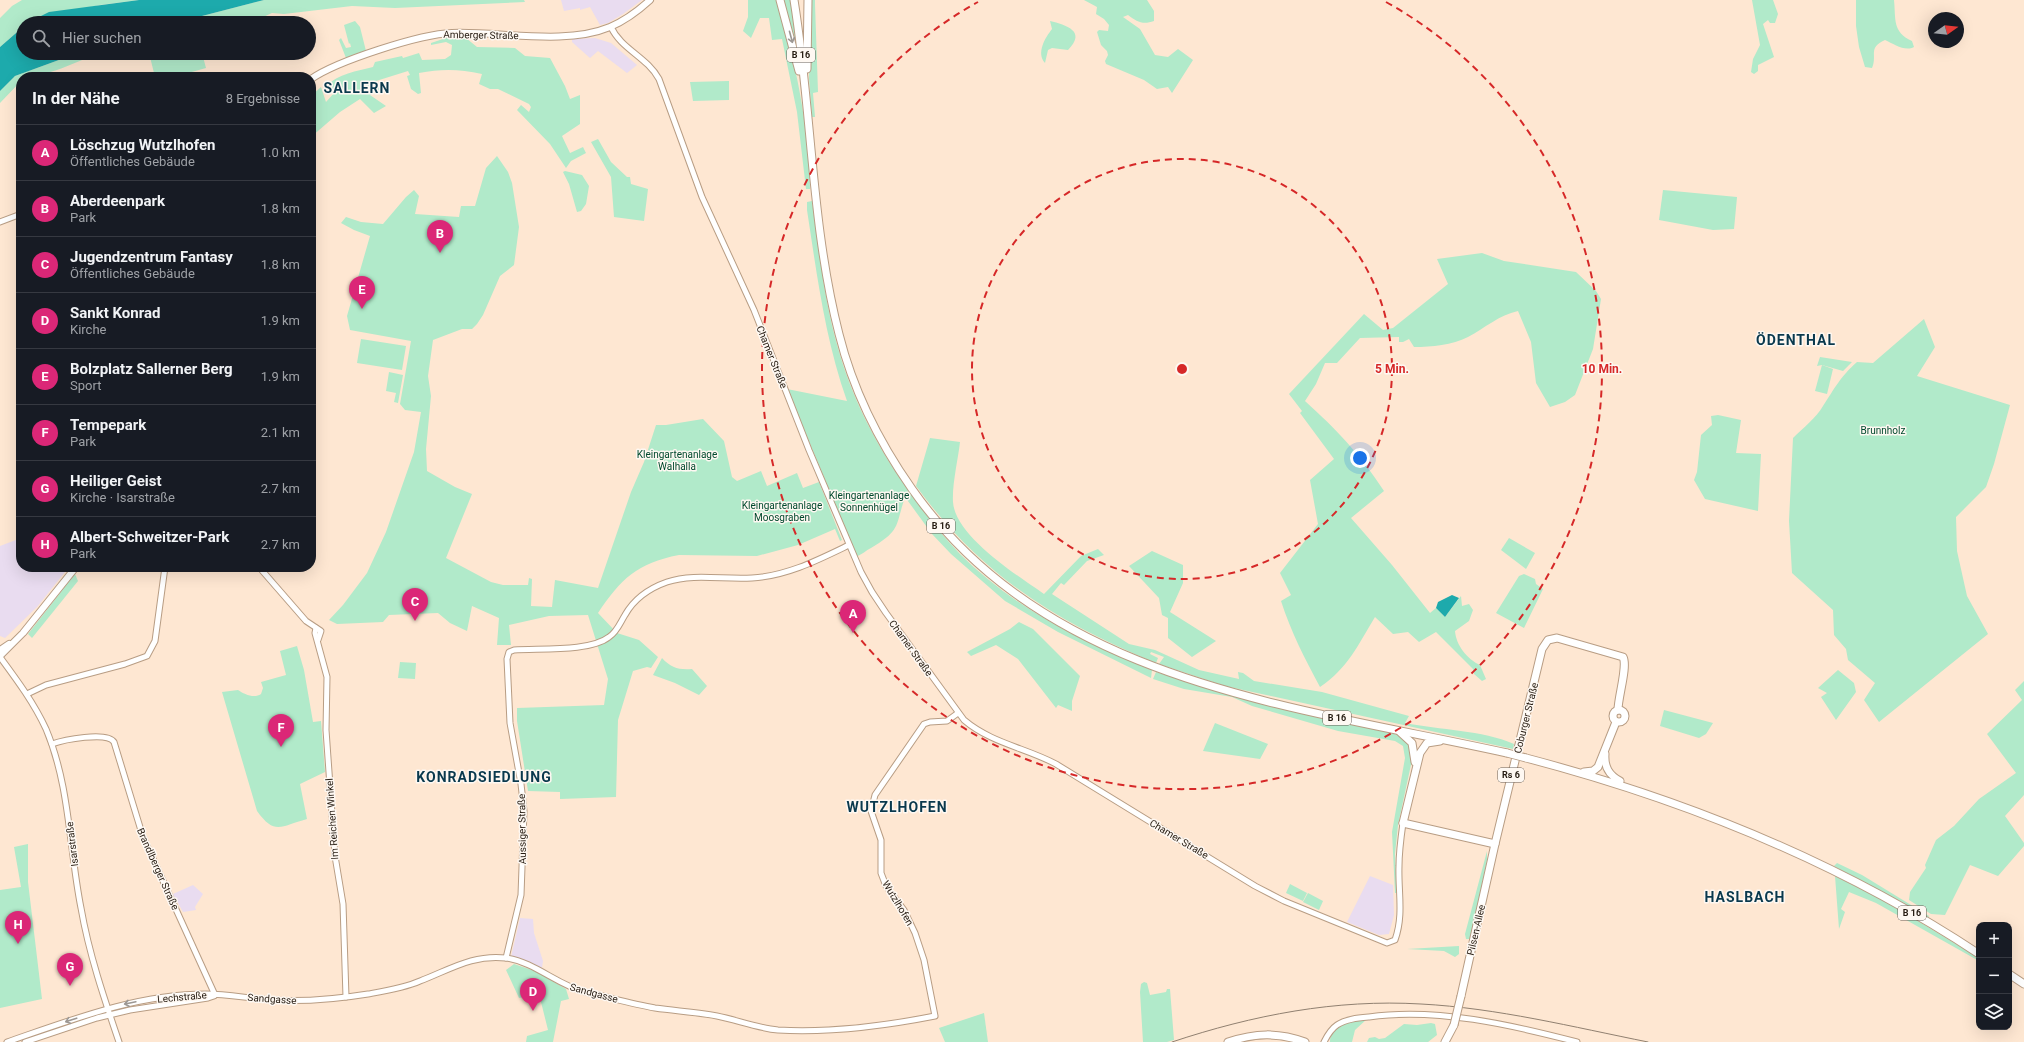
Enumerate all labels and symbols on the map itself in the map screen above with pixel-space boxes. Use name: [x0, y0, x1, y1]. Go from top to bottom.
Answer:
north arrow: [1928, 12, 1964, 48]
street label: Amberger Straße: [443, 29, 519, 41]
one-way arrow: [788, 31, 795, 44]
road number: B 16: [787, 48, 815, 62]
district label: SALLERN: [324, 80, 390, 96]
pin: B: [427, 220, 453, 253]
pin: E: [349, 276, 375, 309]
street label: Chamer Straße: [754, 324, 790, 390]
district label: ÖDENTHAL: [1756, 332, 1836, 348]
centre of rings: [1175, 362, 1189, 376]
text: 5 Min.: [1375, 362, 1409, 376]
text: 10 Min.: [1582, 362, 1622, 376]
park label: Brunnholz: [1861, 425, 1905, 436]
your location: [1350, 448, 1370, 468]
park label: Kleingartenanlage Walhalla: [637, 449, 717, 472]
park label: Kleingartenanlage Sonnenhügel: [829, 490, 909, 513]
park label: Kleingartenanlage Moosgraben: [742, 500, 822, 523]
road number: B 16: [927, 519, 955, 533]
pin: C: [402, 588, 428, 621]
pin: A: [840, 600, 866, 633]
street label: Chamer Straße: [887, 618, 935, 678]
street label: Coburger Straße: [1512, 681, 1540, 755]
road number: B 16: [1323, 711, 1351, 725]
pin: F: [268, 714, 294, 747]
road number: Rs 6: [1498, 768, 1524, 782]
district label: KONRADSIEDLUNG: [416, 769, 552, 785]
street label: Im Reichen Winkel: [324, 778, 340, 860]
street label: Aussiger Straße: [516, 794, 528, 864]
district label: WUTZLHOFEN: [846, 799, 948, 815]
street label: Chamer Straße: [1148, 817, 1210, 861]
street label: Isarstraße: [64, 821, 80, 867]
street label: Brandlberger Straße: [135, 826, 181, 912]
street label: Wutzlhofen: [880, 879, 916, 927]
district label: HASLBACH: [1705, 889, 1785, 905]
street label: Pilsen-Allee: [1465, 903, 1487, 957]
road number: B 16: [1898, 906, 1926, 920]
pin: H: [5, 911, 31, 944]
pin: G: [57, 953, 83, 986]
pin: D: [520, 978, 546, 1011]
street label: Sandgasse: [569, 981, 619, 1005]
street label: Lechstraße: [157, 989, 207, 1005]
street label: Sandgasse: [247, 992, 297, 1006]
one-way arrow: [124, 1000, 137, 1008]
one-way arrow: [66, 1017, 78, 1025]

